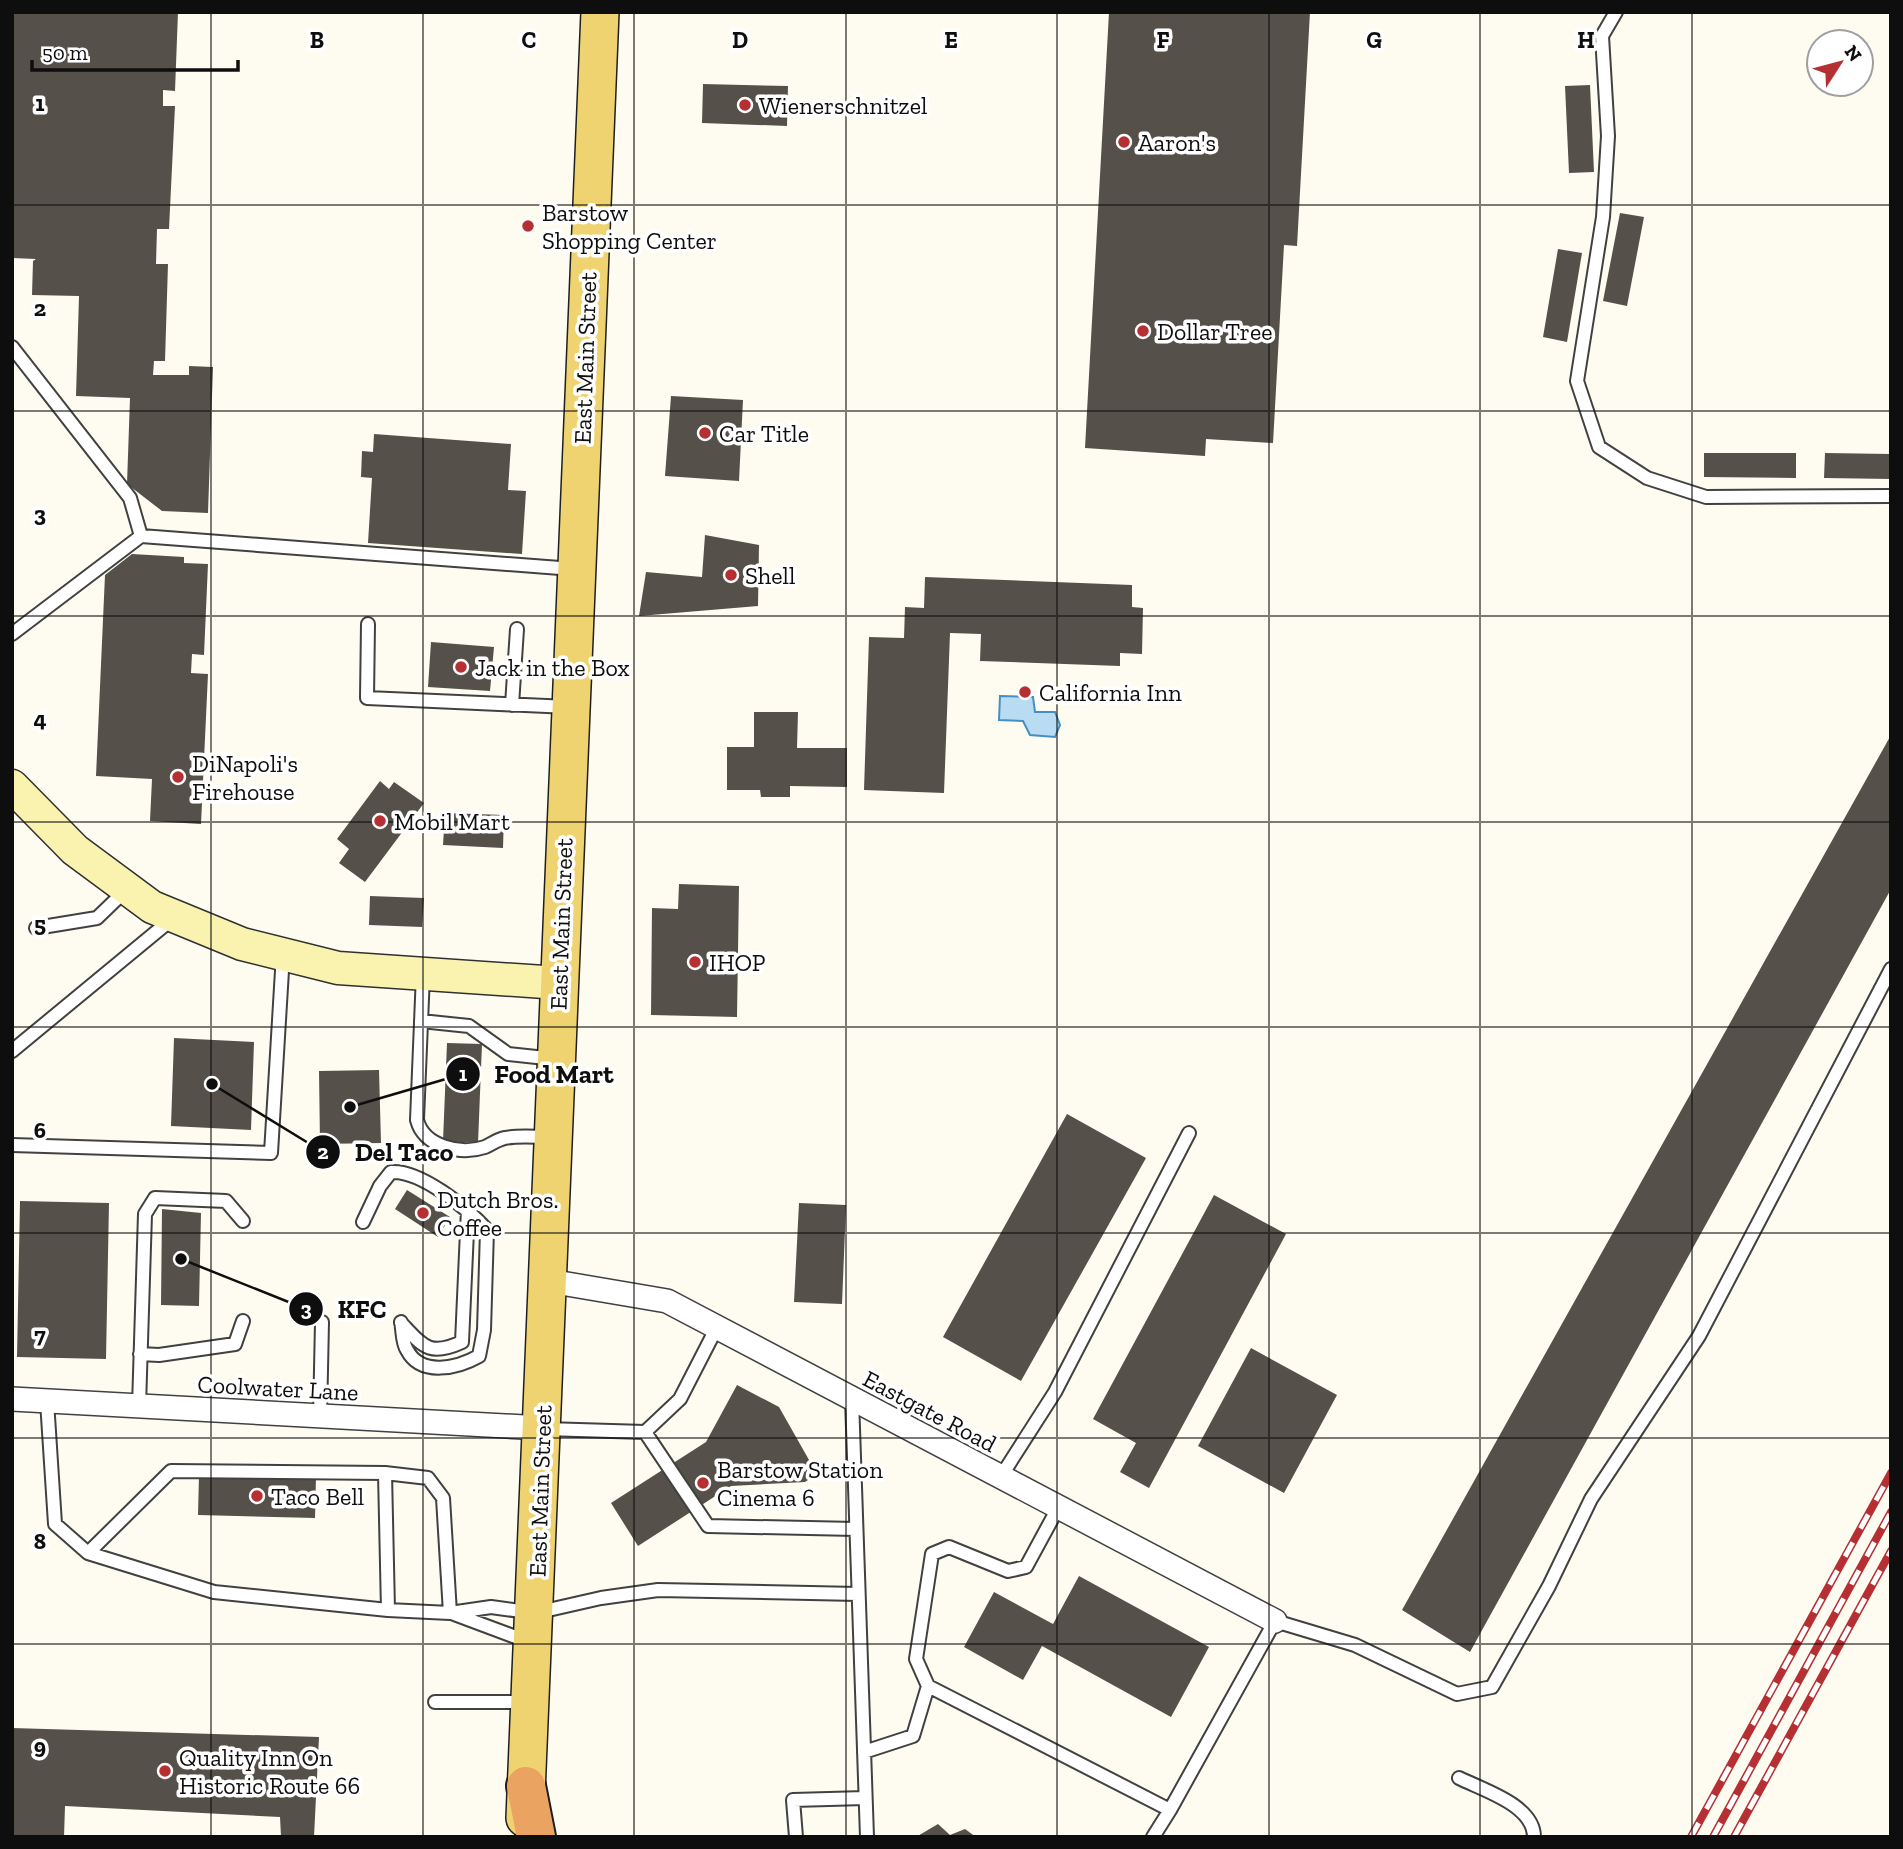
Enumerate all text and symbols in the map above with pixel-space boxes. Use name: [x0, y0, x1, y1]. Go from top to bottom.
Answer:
text: B: [310, 26, 324, 54]
text: C: [522, 26, 536, 54]
text: D: [732, 26, 748, 54]
text: E: [944, 26, 958, 54]
text: F: [1156, 26, 1170, 54]
text: G: [1366, 26, 1382, 54]
text: H: [1577, 26, 1595, 54]
scale bar: [32, 28, 238, 72]
north arrow: [1805, 28, 1875, 98]
text: 50 m: [42, 40, 88, 65]
text: N: [1840, 41, 1867, 66]
text: 1: [35, 89, 45, 117]
place label: Wienerschnitzel: [759, 91, 927, 120]
marker: Wienerschnitzel: [737, 97, 753, 113]
place label: Aaron's: [1138, 128, 1216, 157]
marker: Aaron's: [1116, 134, 1132, 150]
place label: Barstow Shopping Center: [542, 198, 717, 255]
marker: Barstow Shopping Center: [520, 218, 536, 234]
street label: East Main Street: [568, 271, 603, 445]
text: 2: [34, 294, 46, 322]
place label: Dollar Tree: [1157, 317, 1272, 346]
marker: Dollar Tree: [1135, 323, 1151, 339]
place label: Car Title: [719, 419, 809, 448]
marker: Car Title: [697, 425, 713, 441]
text: 3: [34, 500, 46, 528]
place label: Shell: [745, 561, 795, 590]
marker: Shell: [723, 567, 739, 583]
place label: Jack in the Box: [475, 653, 630, 682]
marker: Jack in the Box: [453, 659, 469, 675]
place label: California Inn: [1039, 678, 1182, 707]
marker: California Inn: [1017, 684, 1033, 700]
text: 4: [33, 705, 47, 733]
place label: DiNapoli's Firehouse: [192, 749, 298, 806]
marker: DiNapoli's Firehouse: [170, 769, 186, 785]
place label: Mobil Mart: [394, 807, 510, 836]
marker: Mobil Mart: [372, 813, 388, 829]
street label: East Main Street: [544, 837, 579, 1011]
text: 5: [34, 910, 46, 938]
place label: IHOP: [709, 948, 766, 977]
marker: IHOP: [687, 954, 703, 970]
callout: Food Mart: [445, 1050, 628, 1097]
text: Food Mart: [494, 1058, 614, 1090]
text: 1: [459, 1061, 468, 1086]
text: 6: [34, 1116, 46, 1144]
callout: Del Taco: [305, 1129, 467, 1176]
text: Del Taco: [355, 1136, 454, 1168]
text: 2: [317, 1139, 329, 1164]
place label: Dutch Bros. Coffee: [437, 1185, 559, 1242]
marker: Dutch Bros. Coffee: [415, 1205, 431, 1221]
callout: KFC: [288, 1285, 400, 1332]
text: KFC: [337, 1293, 387, 1325]
text: 3: [300, 1296, 312, 1321]
text: 7: [34, 1321, 46, 1349]
street label: Eastgate Road: [858, 1364, 1002, 1458]
street label: Coolwater Lane: [197, 1369, 359, 1407]
street label: East Main Street: [523, 1404, 558, 1578]
place label: Barstow Station Cinema 6: [717, 1455, 883, 1512]
marker: Barstow Station Cinema 6: [695, 1475, 711, 1491]
place label: Taco Bell: [271, 1482, 364, 1511]
marker: Taco Bell: [249, 1488, 265, 1504]
text: 8: [34, 1527, 46, 1555]
text: 9: [34, 1732, 46, 1760]
place label: Quality Inn On Historic Route 66: [179, 1743, 360, 1800]
marker: Quality Inn On Historic Route 66: [157, 1763, 173, 1779]

